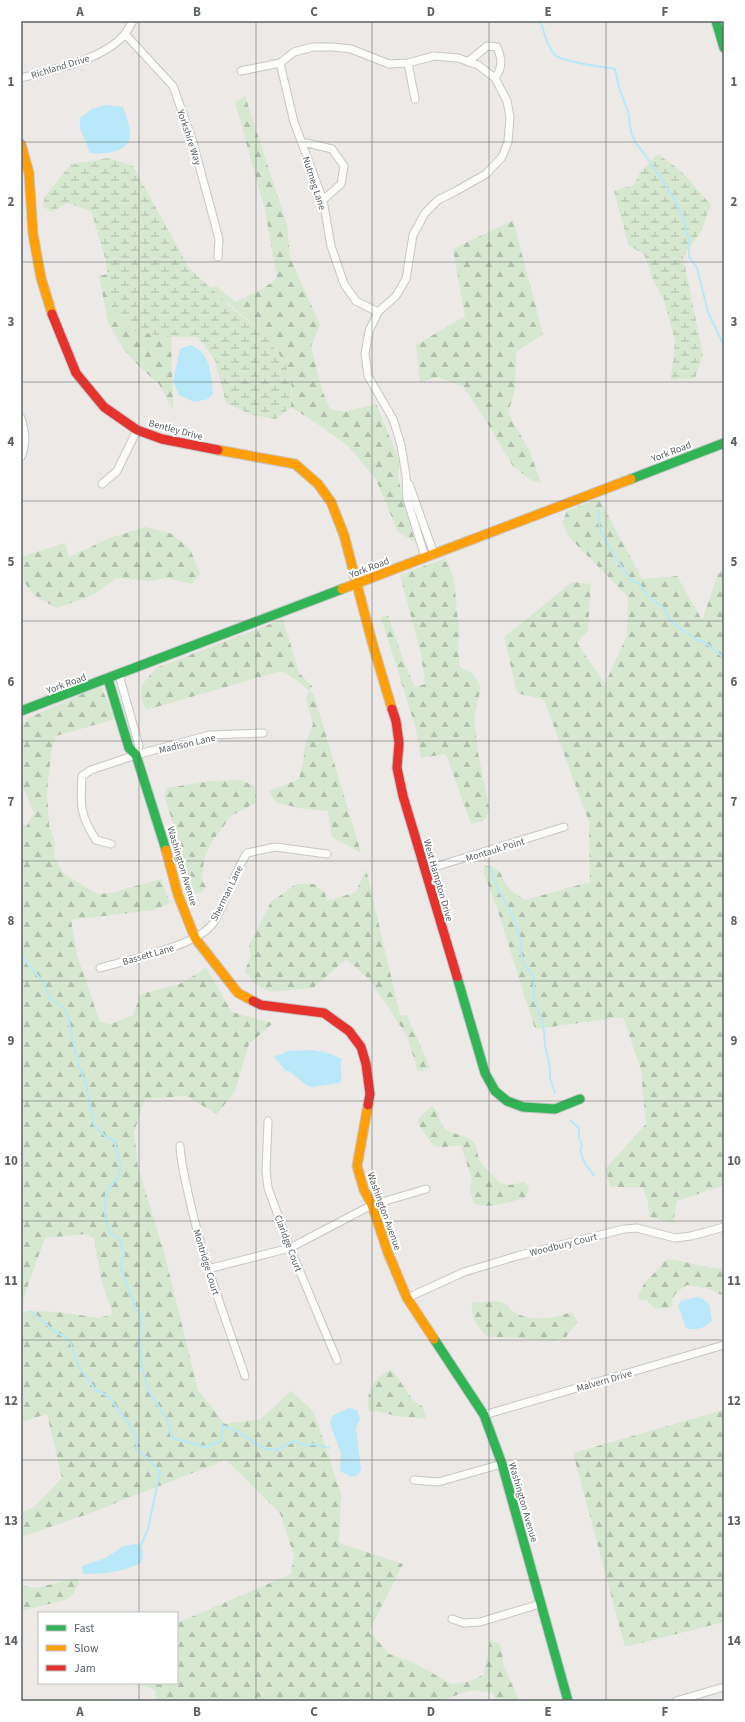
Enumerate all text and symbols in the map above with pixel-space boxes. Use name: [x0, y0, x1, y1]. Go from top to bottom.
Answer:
text: A: [75, 3, 84, 21]
text: B: [193, 3, 201, 21]
text: C: [310, 3, 318, 21]
text: D: [427, 3, 435, 21]
text: E: [544, 3, 552, 21]
text: F: [662, 3, 669, 21]
street label: Richland Drive: [29, 51, 91, 82]
text: 1: [8, 73, 15, 91]
text: 1: [731, 73, 738, 91]
street label: Yorkshire Way: [173, 107, 205, 167]
street label: Nutmeg Lane: [299, 155, 329, 212]
text: 2: [8, 193, 15, 211]
text: 2: [731, 193, 738, 211]
text: 3: [8, 313, 15, 331]
text: 3: [731, 313, 738, 331]
street label: Bentley Drive: [147, 416, 204, 444]
text: 4: [8, 433, 15, 451]
text: 4: [731, 433, 738, 451]
street label: York Road: [648, 438, 693, 466]
text: 5: [8, 553, 15, 571]
text: 5: [731, 553, 738, 571]
street label: York Road: [346, 554, 391, 582]
street label: York Road: [43, 670, 88, 698]
text: 6: [8, 673, 15, 691]
text: 6: [731, 673, 738, 691]
street label: Madison Lane: [158, 731, 217, 757]
text: 7: [8, 793, 15, 811]
text: 7: [731, 793, 738, 811]
street label: Washington Avenue: [163, 825, 201, 908]
street label: Montauk Point: [464, 834, 527, 866]
street label: West Hampton Drive: [420, 837, 457, 923]
street label: Sherman Lane: [207, 863, 246, 924]
text: 8: [8, 912, 15, 930]
text: 8: [731, 912, 738, 930]
street label: Bassett Lane: [121, 941, 176, 969]
text: 9: [8, 1032, 15, 1050]
text: 9: [731, 1032, 738, 1050]
text: 10: [4, 1152, 18, 1170]
text: 10: [727, 1152, 741, 1170]
street label: Washington Avenue: [363, 1170, 405, 1252]
street label: Claridge Court: [271, 1213, 306, 1274]
street label: Montridge Court: [189, 1228, 223, 1298]
street label: Woodbury Court: [528, 1230, 599, 1260]
text: 11: [4, 1272, 18, 1290]
text: 11: [727, 1272, 741, 1290]
street label: Malvern Drive: [575, 1366, 634, 1396]
text: 12: [4, 1392, 18, 1410]
text: 12: [727, 1392, 741, 1410]
street label: Washington Avenue: [505, 1461, 541, 1544]
text: 13: [4, 1512, 18, 1530]
text: 13: [727, 1512, 741, 1530]
legend: [38, 1612, 178, 1684]
text: Fast: [74, 1620, 94, 1637]
text: 14: [4, 1632, 18, 1650]
text: 14: [727, 1632, 741, 1650]
text: Slow: [74, 1640, 99, 1657]
text: Jam: [74, 1660, 96, 1677]
text: A: [75, 1703, 84, 1721]
text: B: [193, 1703, 201, 1721]
text: C: [310, 1703, 318, 1721]
text: D: [427, 1703, 435, 1721]
text: E: [544, 1703, 552, 1721]
text: F: [662, 1703, 669, 1721]

